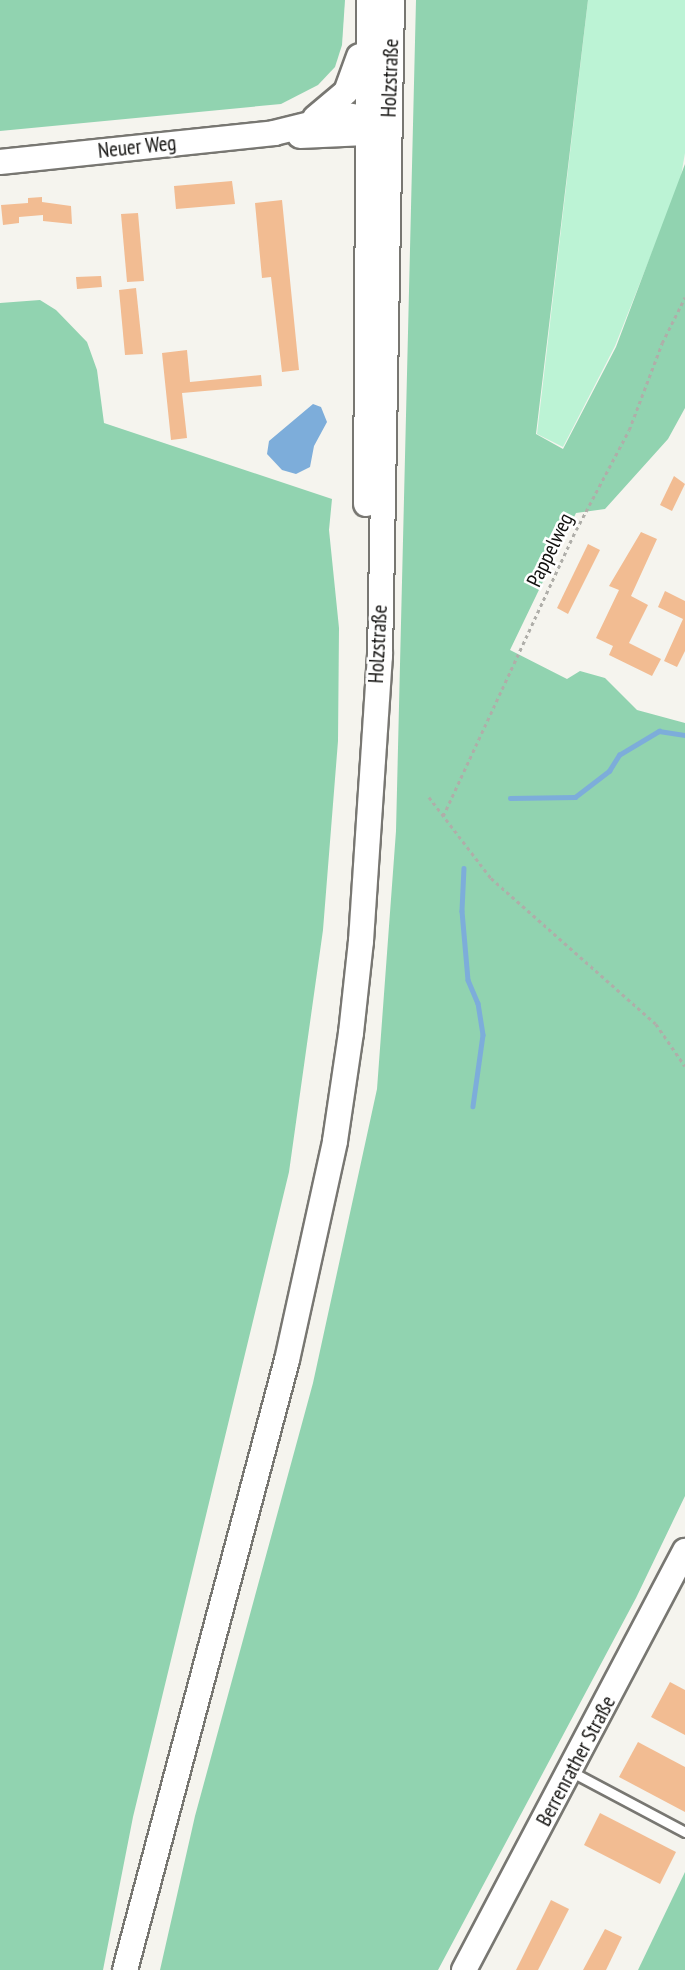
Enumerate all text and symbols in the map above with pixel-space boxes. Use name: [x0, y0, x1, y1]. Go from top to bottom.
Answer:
street label: Holzstraße: [376, 38, 404, 118]
street label: Neuer Weg: [96, 130, 178, 164]
street label: Pappelweg: [521, 509, 579, 591]
street label: Holzstraße: [363, 604, 393, 684]
street label: Berrenrather Straße: [531, 1692, 621, 1830]

